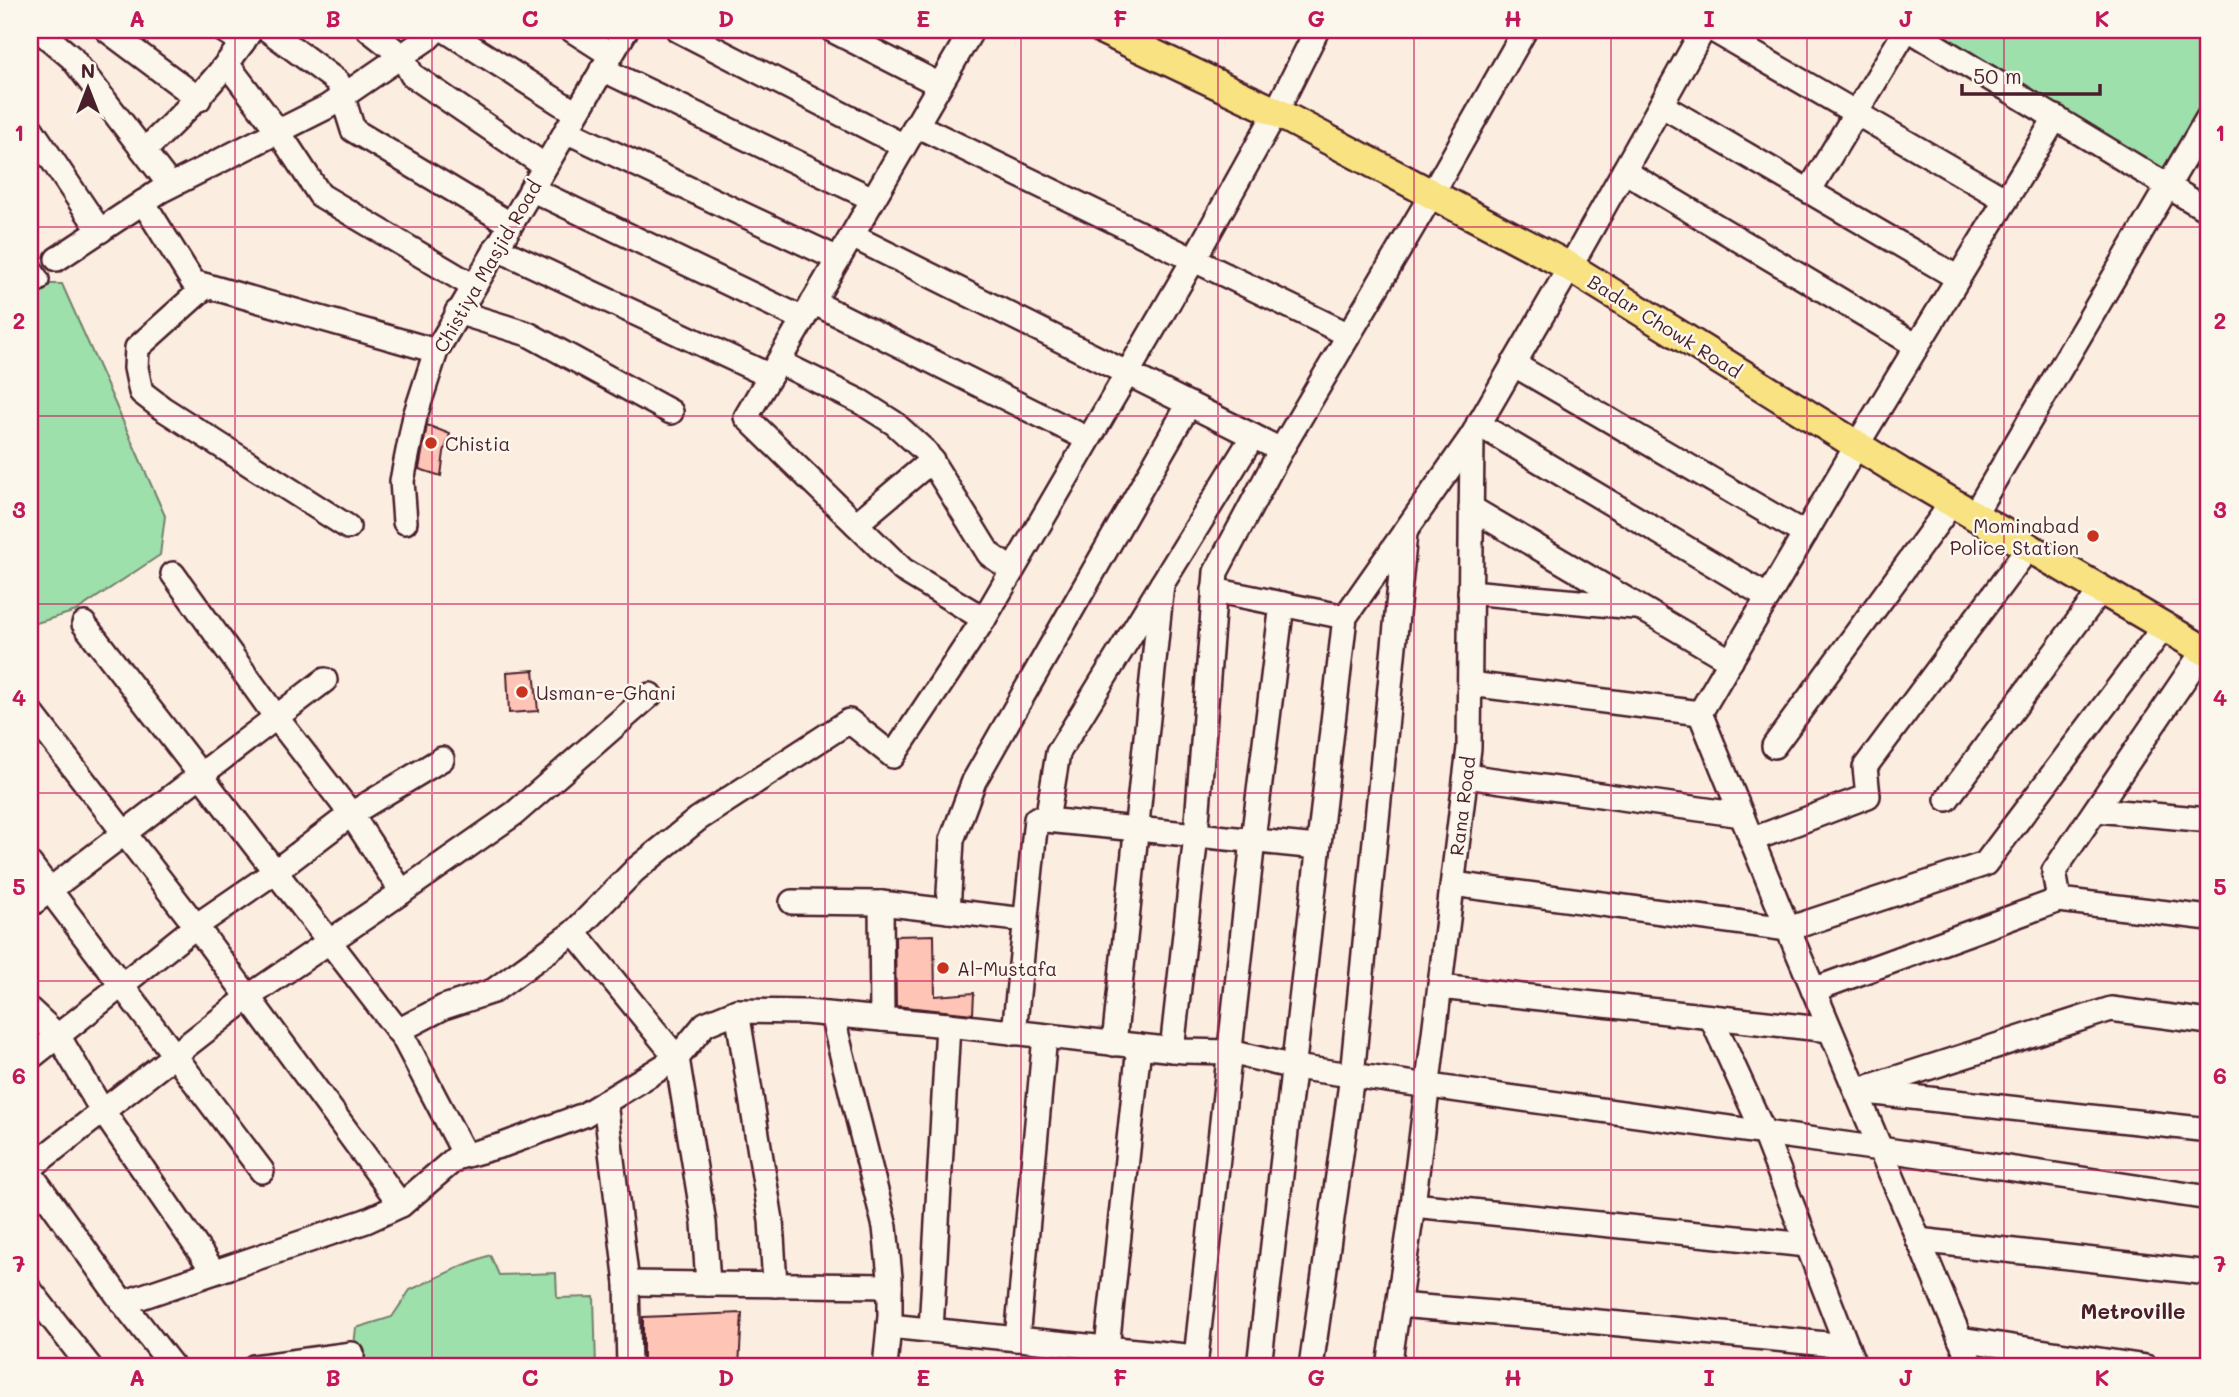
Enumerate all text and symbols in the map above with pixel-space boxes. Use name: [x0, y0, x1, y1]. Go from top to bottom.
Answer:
text: A: [129, 3, 145, 33]
text: B: [325, 3, 341, 33]
text: C: [521, 3, 539, 33]
text: D: [718, 3, 734, 33]
text: E: [916, 3, 930, 33]
text: F: [1113, 3, 1127, 33]
text: G: [1307, 3, 1325, 33]
text: H: [1504, 3, 1522, 33]
text: I: [1703, 3, 1715, 33]
text: J: [1898, 3, 1914, 33]
text: K: [2094, 3, 2110, 33]
north arrow: [52, 52, 122, 122]
scale bar: [1962, 52, 2101, 96]
text: N: [81, 58, 95, 83]
text: 50 m: [1973, 62, 2022, 89]
text: 1: [14, 117, 24, 147]
text: 1: [2215, 117, 2225, 147]
street label: Chistiya Masjid Road: [427, 175, 547, 357]
street label: Badar Chowk Road: [1583, 269, 1747, 383]
text: 2: [13, 305, 25, 335]
text: 2: [2214, 305, 2226, 335]
place label: Chistia: [445, 431, 510, 456]
marker: Chistia: [423, 435, 439, 451]
text: 3: [12, 494, 26, 524]
text: 3: [2213, 494, 2227, 524]
place label: Mominabad Police Station: [1950, 513, 2079, 560]
marker: Mominabad Police Station: [2085, 528, 2101, 544]
place label: Usman-e-Ghani: [536, 680, 676, 705]
text: 4: [12, 682, 26, 712]
text: 4: [2213, 682, 2227, 712]
marker: Usman-e-Ghani: [514, 684, 530, 700]
street label: Rana Road: [1444, 755, 1480, 857]
text: 5: [12, 871, 26, 901]
text: 5: [2213, 871, 2227, 901]
place label: Al-Mustafa: [957, 956, 1057, 981]
marker: Al-Mustafa: [935, 960, 951, 976]
text: 6: [12, 1060, 26, 1090]
text: 6: [2213, 1060, 2227, 1090]
text: 7: [13, 1248, 26, 1278]
text: 7: [2214, 1248, 2227, 1278]
district label: Metroville: [2081, 1297, 2185, 1324]
text: A: [129, 1362, 145, 1392]
text: B: [325, 1362, 341, 1392]
text: C: [521, 1362, 539, 1392]
text: D: [718, 1362, 734, 1392]
text: E: [916, 1362, 930, 1392]
text: F: [1113, 1362, 1127, 1392]
text: G: [1307, 1362, 1325, 1392]
text: H: [1504, 1362, 1522, 1392]
text: I: [1703, 1362, 1715, 1392]
text: J: [1898, 1362, 1914, 1392]
text: K: [2094, 1362, 2110, 1392]

